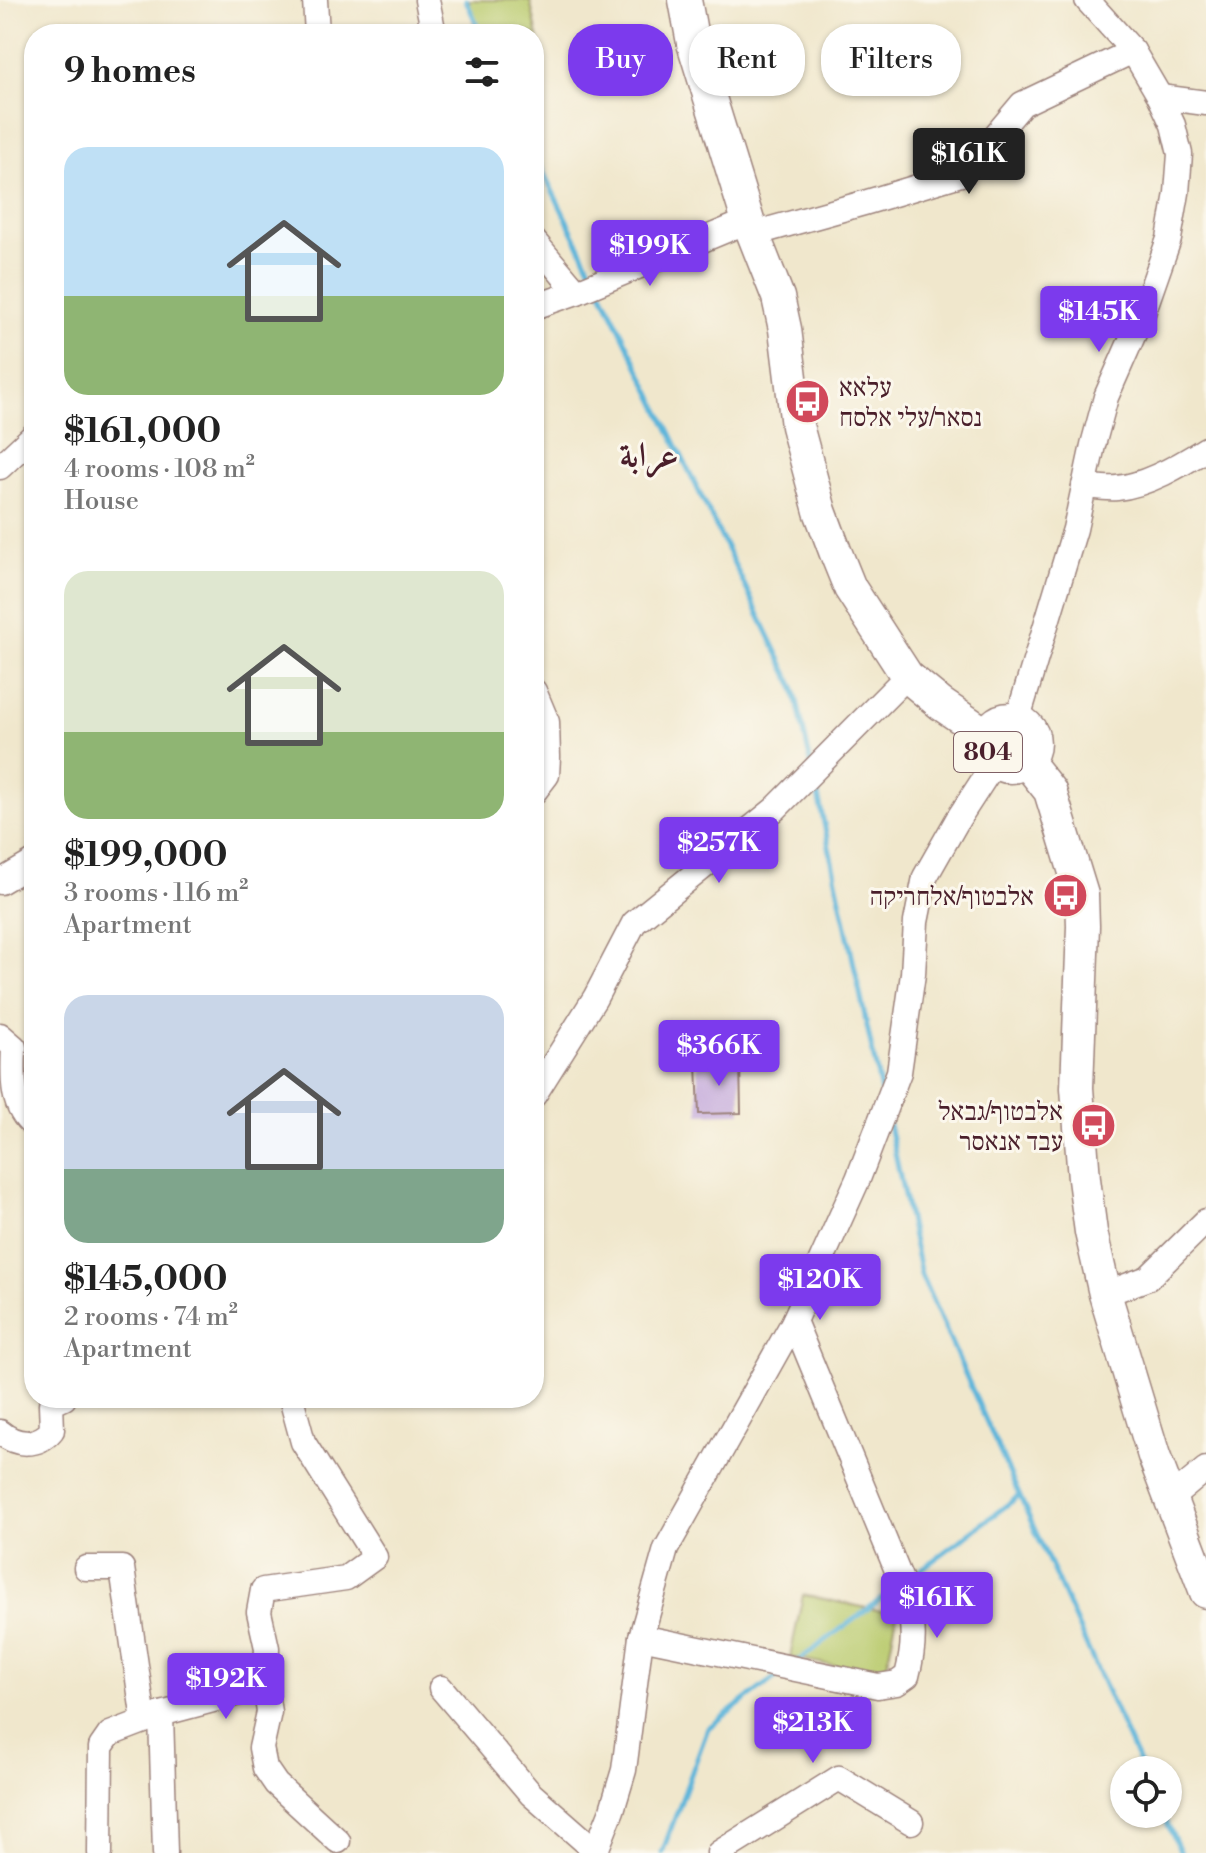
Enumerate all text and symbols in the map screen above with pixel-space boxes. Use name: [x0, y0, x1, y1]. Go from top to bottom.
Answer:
chip: Buy: [568, 24, 673, 96]
chip: Rent: [689, 24, 805, 96]
chip: Filters: [821, 24, 961, 96]
icon: filters: [460, 50, 504, 94]
text: 9 homes: [64, 51, 196, 93]
pin: $161K: [913, 128, 1025, 196]
text: $161K: [931, 138, 1007, 170]
icon: home: [212, 199, 356, 343]
pin: $199K: [594, 220, 706, 288]
text: $199K: [609, 230, 691, 262]
pin: $145K: [1043, 286, 1155, 354]
text: $145K: [1058, 296, 1140, 328]
place label: עלאא נסאר/עלי אלסח: [839, 372, 982, 434]
bus stop icon: עלאא נסאר/עלי אלסח: [784, 378, 832, 426]
text: $161,000: [64, 411, 221, 453]
district label: عرابة: [619, 435, 679, 478]
text: 4 rooms · 108 m²: [64, 453, 255, 485]
text: House: [64, 485, 139, 517]
icon: home: [212, 623, 356, 767]
road number: 804: [954, 732, 1022, 772]
pin: $257K: [663, 817, 775, 885]
text: $257K: [677, 827, 761, 859]
text: $199,000: [64, 835, 227, 877]
bus stop icon: אלבטוף/אלחריקה: [1041, 872, 1089, 920]
text: 3 rooms · 116 m²: [64, 877, 248, 909]
place label: אלבטוף/אלחריקה: [870, 881, 1034, 913]
text: Apartment: [64, 909, 192, 941]
pin: $366K: [663, 1020, 775, 1088]
text: $366K: [677, 1030, 761, 1062]
icon: home: [212, 1047, 356, 1191]
place label: אלבטוף/גבאל עבד אנאסר: [938, 1096, 1063, 1158]
bus stop icon: אלבטוף/גבאל עבד אנאסר: [1070, 1102, 1118, 1150]
pin: $120K: [764, 1254, 876, 1322]
text: $145,000: [64, 1259, 228, 1301]
text: $120K: [778, 1264, 862, 1296]
text: 2 rooms · 74 m²: [64, 1301, 238, 1333]
text: Apartment: [64, 1333, 192, 1365]
pin: $161K: [881, 1572, 993, 1640]
text: $161K: [899, 1582, 975, 1614]
pin: $192K: [170, 1653, 282, 1721]
text: $192K: [185, 1663, 267, 1695]
pin: $213K: [757, 1697, 869, 1765]
text: $213K: [772, 1707, 854, 1739]
map controls: [1110, 1756, 1182, 1828]
button: locate: [1110, 1756, 1182, 1828]

